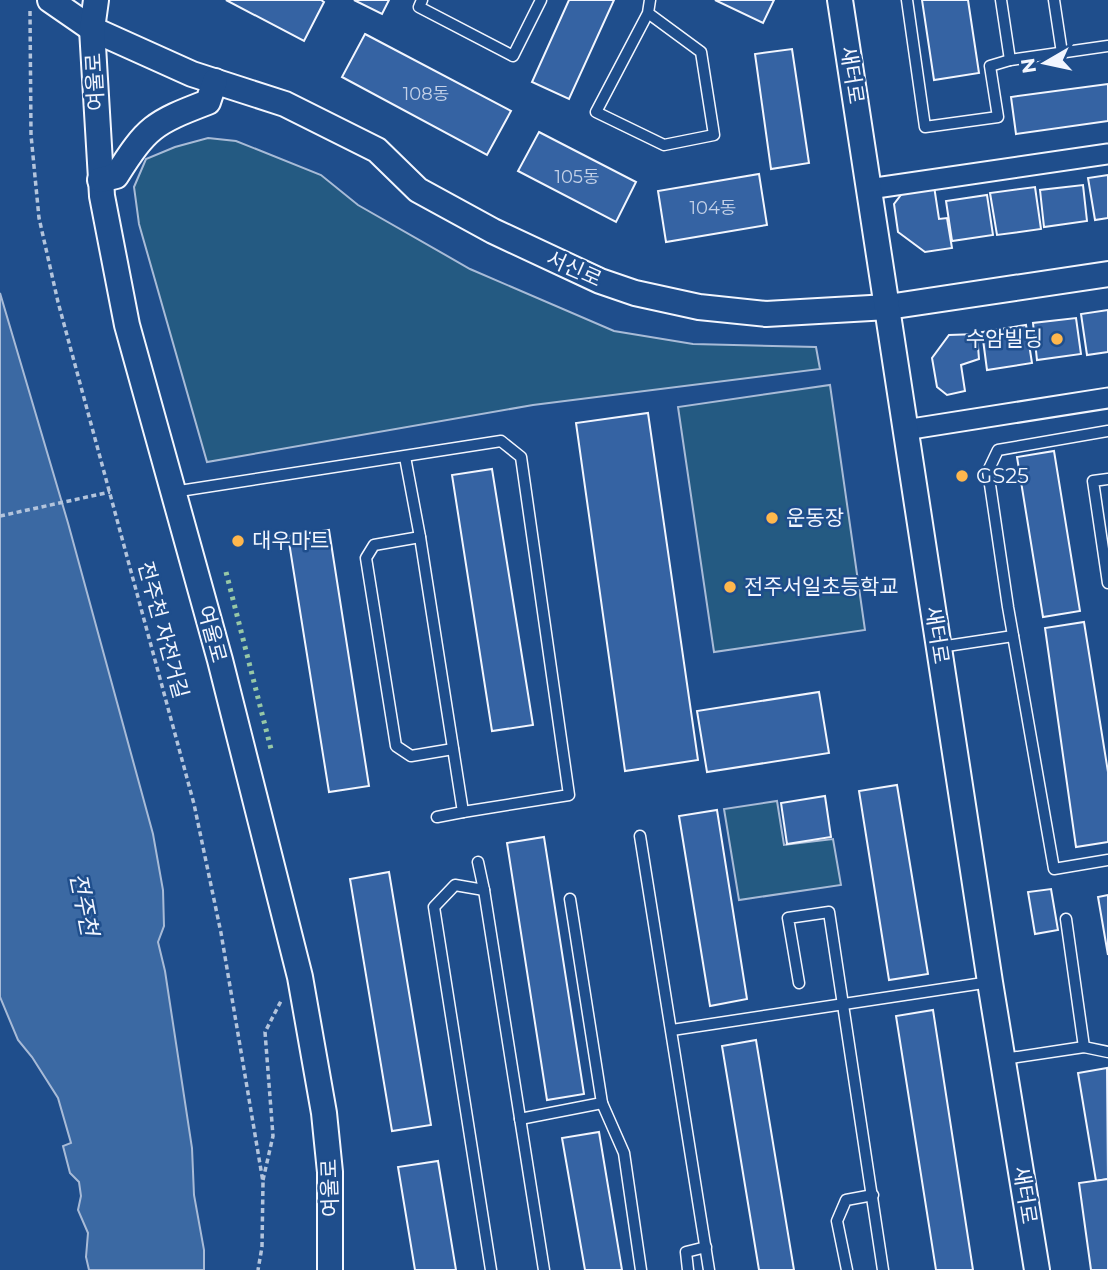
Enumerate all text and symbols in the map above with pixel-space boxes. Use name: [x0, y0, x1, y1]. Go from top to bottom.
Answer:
north arrow: [1010, 28, 1080, 98]
street label: 새터로: [836, 44, 869, 106]
street label: 여울로: [81, 52, 109, 112]
text: N: [1016, 56, 1041, 75]
house number: 108동: [403, 83, 449, 105]
house number: 105동: [554, 166, 600, 188]
house number: 104동: [690, 197, 736, 219]
street label: 서신로: [543, 245, 606, 292]
place label: 수암빌딩: [966, 326, 1043, 351]
marker: 수암빌딩: [1049, 331, 1065, 347]
place label: GS25: [976, 463, 1029, 488]
marker: GS25: [954, 468, 970, 484]
place label: 운동장: [786, 505, 844, 530]
marker: 운동장: [764, 510, 780, 526]
place label: 대우마트: [252, 528, 329, 553]
marker: 대우마트: [230, 533, 246, 549]
street label: 전주천 자전거길: [133, 559, 194, 701]
place label: 전주서일초등학교: [744, 574, 899, 599]
marker: 전주서일초등학교: [722, 579, 738, 595]
street label: 여울로: [193, 603, 232, 665]
street label: 새터로: [921, 604, 954, 666]
water label: 전주천: [64, 870, 104, 941]
street label: 여울로: [316, 1159, 343, 1217]
street label: 새터로: [1009, 1164, 1042, 1226]

